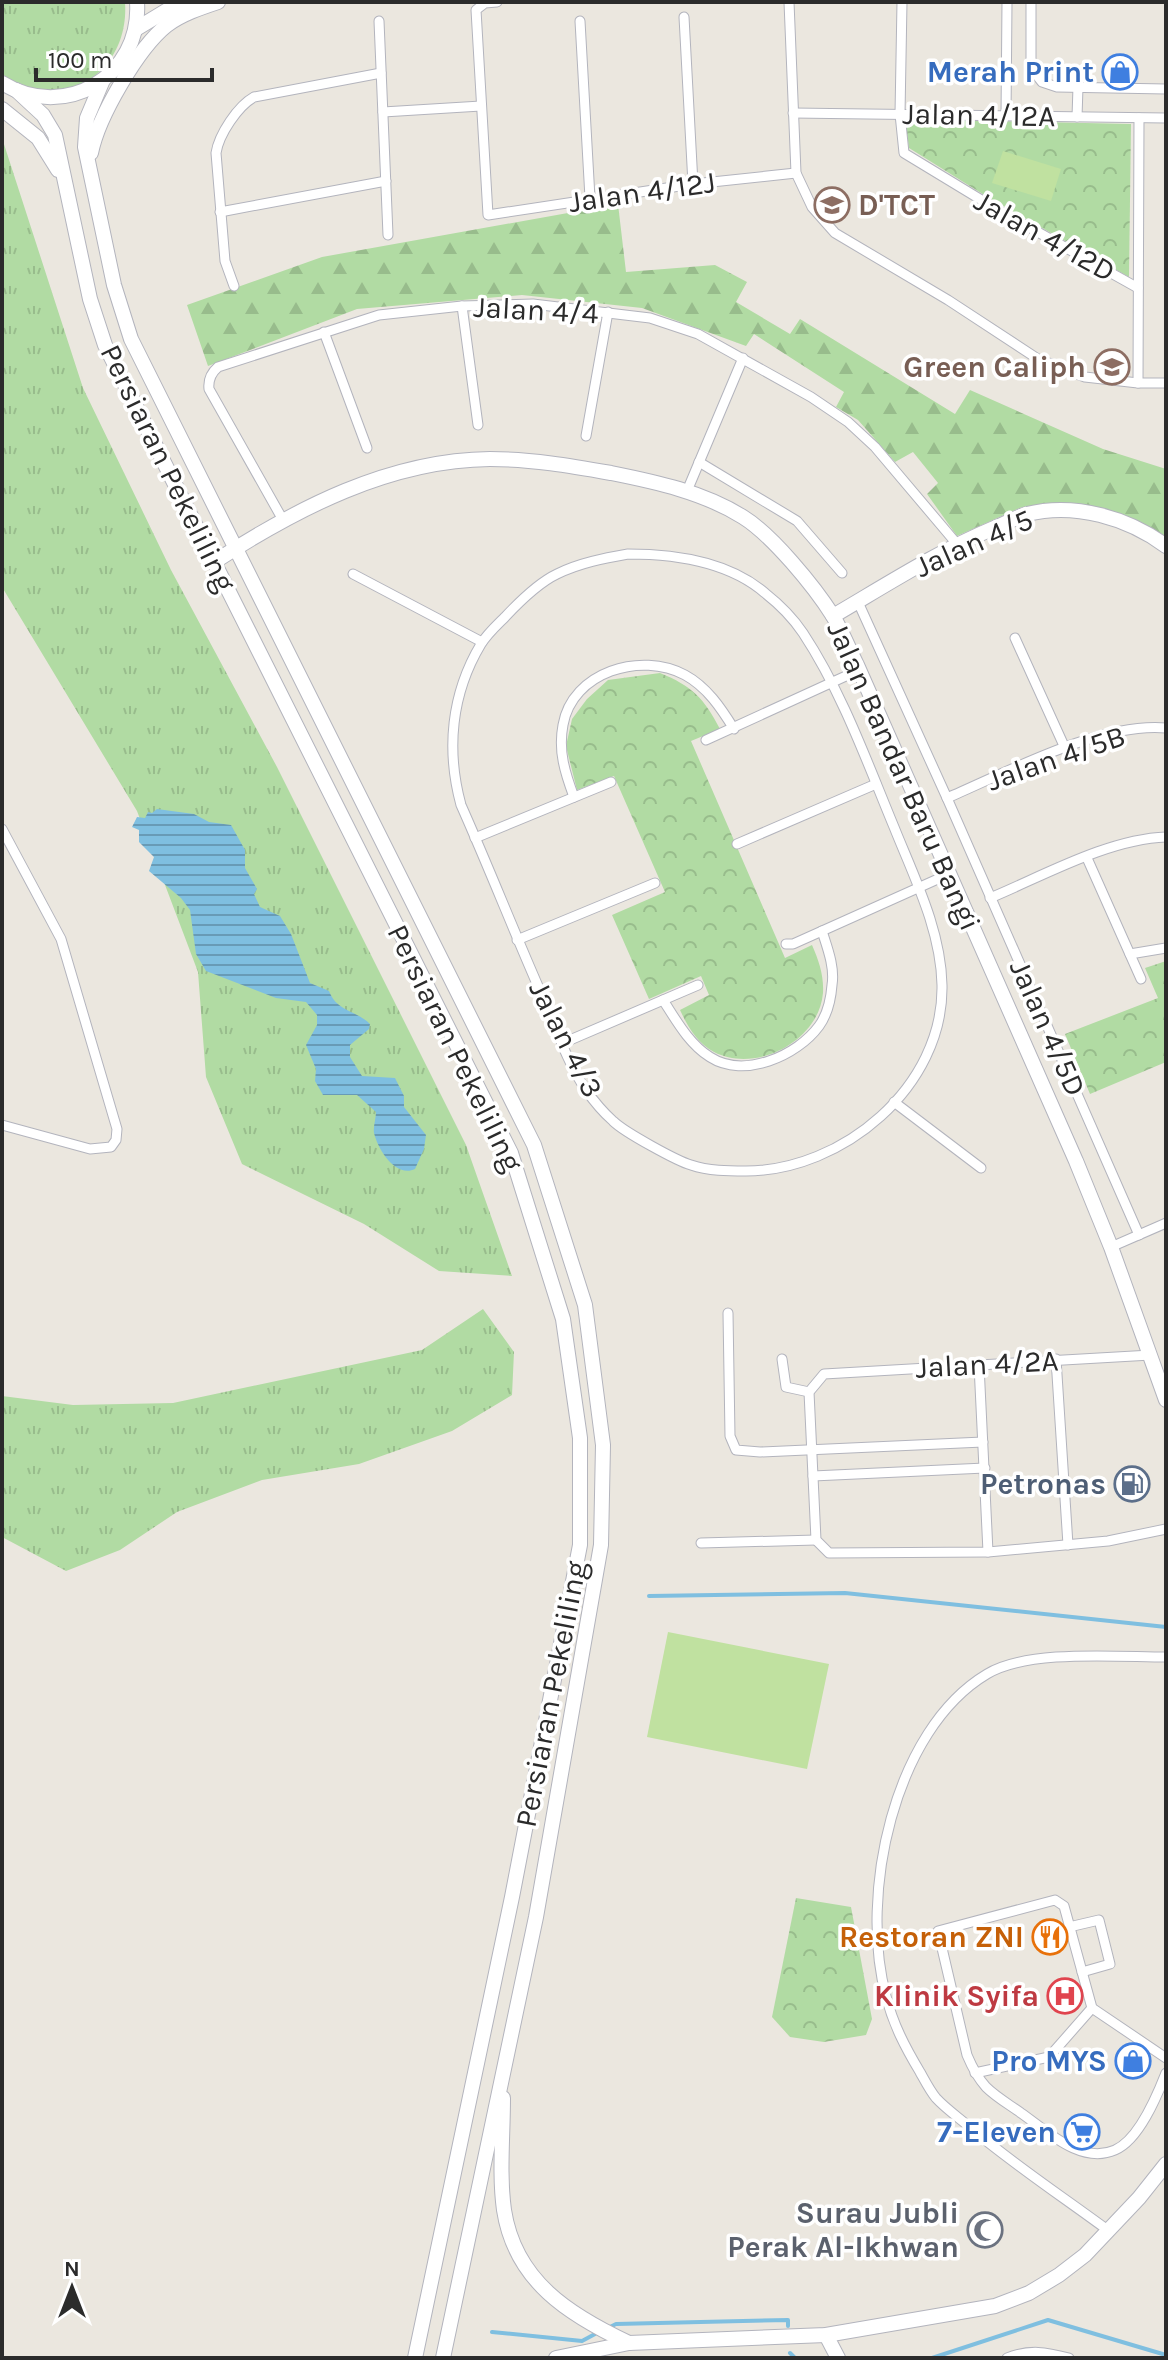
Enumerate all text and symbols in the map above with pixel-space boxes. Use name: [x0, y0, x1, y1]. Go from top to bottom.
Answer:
scale bar: [36, 32, 212, 82]
text: 100 m: [48, 46, 113, 74]
shop icon: Merah Print: [1101, 53, 1139, 91]
place label: Merah Print: [927, 54, 1094, 90]
street label: Jalan 4/12A: [902, 96, 1056, 134]
street label: Jalan 4/12J: [566, 164, 718, 220]
street label: Jalan 4/12D: [968, 183, 1122, 289]
school or university icon: D'TCT: [813, 186, 851, 224]
place label: D'TCT: [858, 187, 935, 223]
street label: Jalan 4/4: [473, 289, 600, 331]
street label: Persiaran Pekeliling: [92, 338, 244, 598]
school or university icon: Green Caliph: [1093, 348, 1131, 386]
place label: Green Caliph: [903, 349, 1086, 385]
street label: Jalan 4/5: [909, 501, 1039, 585]
street label: Jalan Bandar Baru Bangi: [819, 616, 989, 936]
street label: Jalan 4/5B: [982, 718, 1130, 798]
street label: Persiaran Pekeliling: [379, 918, 531, 1178]
street label: Jalan 4/5D: [1002, 954, 1094, 1102]
street label: Jalan 4/3: [521, 975, 611, 1103]
street label: Jalan 4/2A: [915, 1342, 1059, 1386]
fuel station icon: Petronas: [1113, 1465, 1151, 1503]
place label: Petronas: [980, 1466, 1106, 1502]
street label: Persiaran Pekeliling: [508, 1558, 595, 1830]
restaurant icon: Restoran ZNI: [1031, 1918, 1069, 1956]
place label: Restoran ZNI: [839, 1919, 1024, 1955]
hospital icon: Klinik Syifa: [1046, 1977, 1084, 2015]
place label: Klinik Syifa: [874, 1978, 1039, 2014]
shop icon: Pro MYS: [1114, 2042, 1152, 2080]
place label: Pro MYS: [991, 2043, 1107, 2079]
supermarket icon: 7-Eleven: [1063, 2113, 1101, 2151]
place label: 7-Eleven: [937, 2114, 1056, 2150]
place label: Surau Jubli Perak Al-Ikhwan: [727, 2195, 959, 2265]
mosque icon: Surau Jubli Perak Al-Ikhwan: [966, 2211, 1004, 2249]
north arrow: [32, 2248, 112, 2328]
text: N: [64, 2256, 80, 2282]

